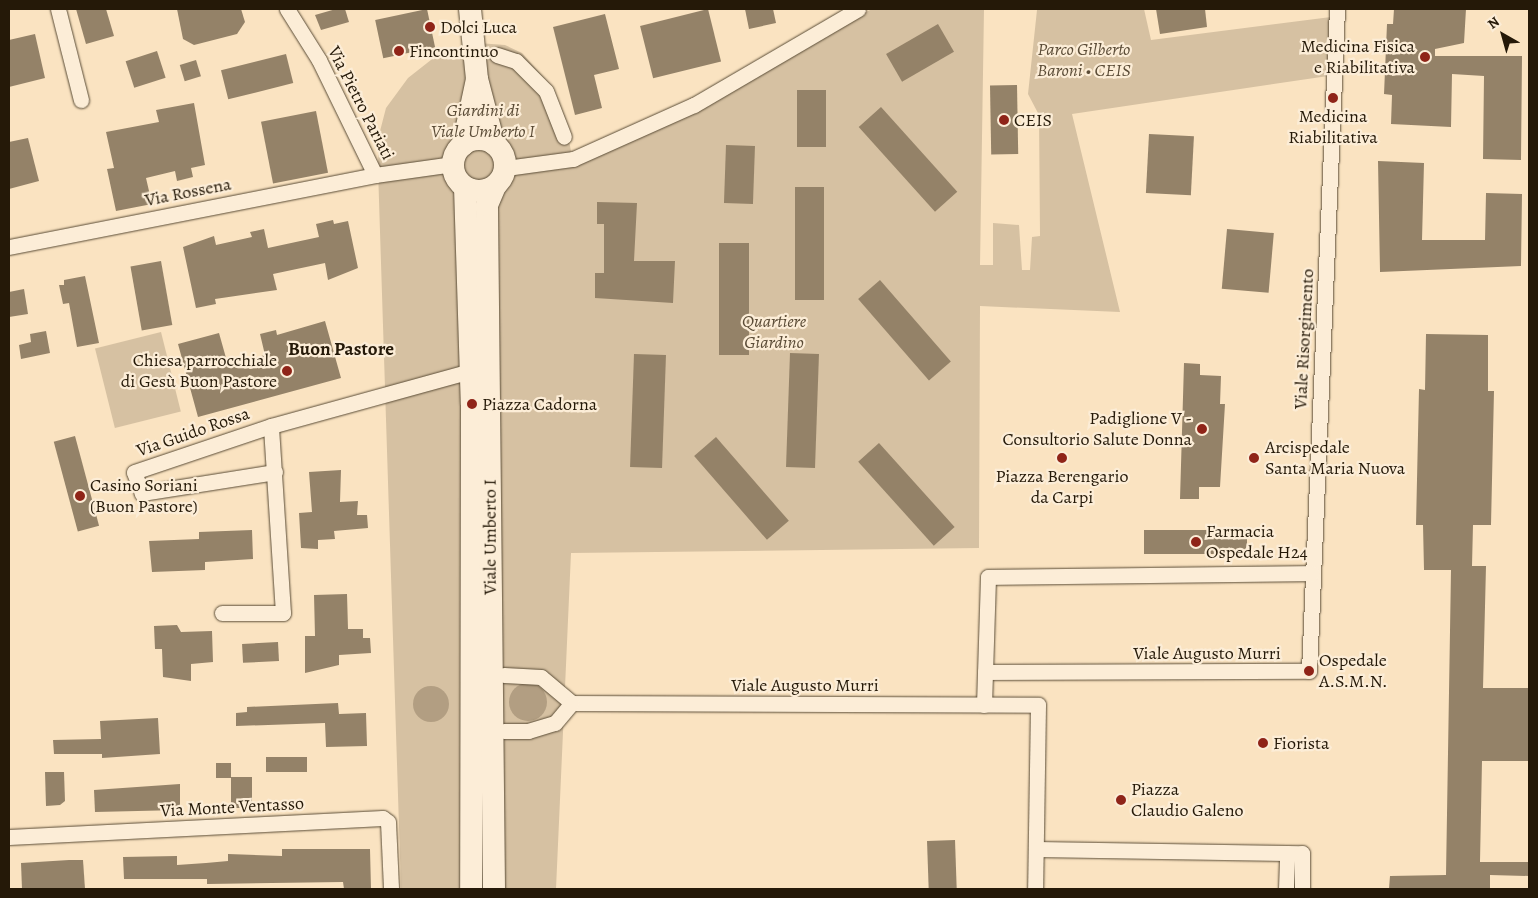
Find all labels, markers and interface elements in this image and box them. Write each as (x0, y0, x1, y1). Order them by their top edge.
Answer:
north arrow (1478, 10, 1528, 60)
text: N (1484, 12, 1503, 33)
place label: Dolci Luca (440, 16, 517, 38)
marker: Dolci Luca (424, 21, 436, 33)
place label: Medicina Fisica e Riabilitativa (1301, 36, 1415, 78)
park label: Parco Gilberto Baroni • CEIS (1037, 39, 1131, 82)
place label: Fincontinuo (409, 40, 499, 62)
street label: Via Pietro Pariati (323, 43, 399, 163)
marker: Fincontinuo (393, 45, 405, 57)
marker: Medicina Fisica e Riabilitativa (1419, 51, 1431, 63)
marker: Medicina Riabilitativa (1327, 92, 1339, 104)
park label: Giardini di Viale Umberto I (431, 100, 535, 142)
place label: Medicina Riabilitativa (1288, 106, 1378, 148)
place label: CEIS (1014, 109, 1052, 131)
marker: CEIS (998, 114, 1010, 126)
street label: Via Rossena (143, 173, 233, 211)
street label: Viale Risorgimento (1290, 268, 1318, 410)
park label: Quartiere Giardino (742, 311, 806, 354)
district label: Buon Pastore (288, 339, 394, 361)
place label: Chiesa parrocchiale di Gesù Buon Pastore (121, 350, 277, 392)
marker: Chiesa parrocchiale di Gesù Buon Pastore (281, 365, 293, 377)
place label: Piazza Cadorna (482, 393, 597, 415)
marker: Piazza Cadorna (466, 398, 478, 410)
street label: Via Guido Rossa (134, 403, 252, 461)
place label: Padiglione V - Consultorio Salute Donna (1002, 408, 1192, 450)
marker: Padiglione V - Consultorio Salute Donna (1196, 423, 1208, 435)
place label: Arcispedale Santa Maria Nuova (1265, 437, 1405, 479)
marker: Arcispedale Santa Maria Nuova (1247, 451, 1261, 465)
marker: Piazza Berengario da Carpi (1056, 452, 1068, 464)
place label: Piazza Berengario da Carpi (995, 466, 1129, 508)
place label: Casino Soriani (Buon Pastore) (90, 475, 198, 518)
street label: Viale Umberto I (479, 479, 501, 595)
marker: Casino Soriani (Buon Pastore) (74, 490, 86, 502)
place label: Farmacia Ospedale H24 (1206, 521, 1308, 564)
marker: Farmacia Ospedale H24 (1190, 536, 1202, 548)
street label: Viale Augusto Murri (1133, 642, 1281, 664)
place label: Ospedale A.S.M.N. (1319, 650, 1388, 692)
marker: Ospedale A.S.M.N. (1303, 665, 1315, 677)
street label: Viale Augusto Murri (731, 674, 879, 696)
place label: Fiorista (1273, 732, 1329, 754)
marker: Fiorista (1257, 737, 1269, 749)
place label: Piazza Claudio Galeno (1131, 779, 1244, 822)
street label: Via Monte Ventasso (160, 792, 304, 822)
marker: Piazza Claudio Galeno (1115, 794, 1127, 806)

